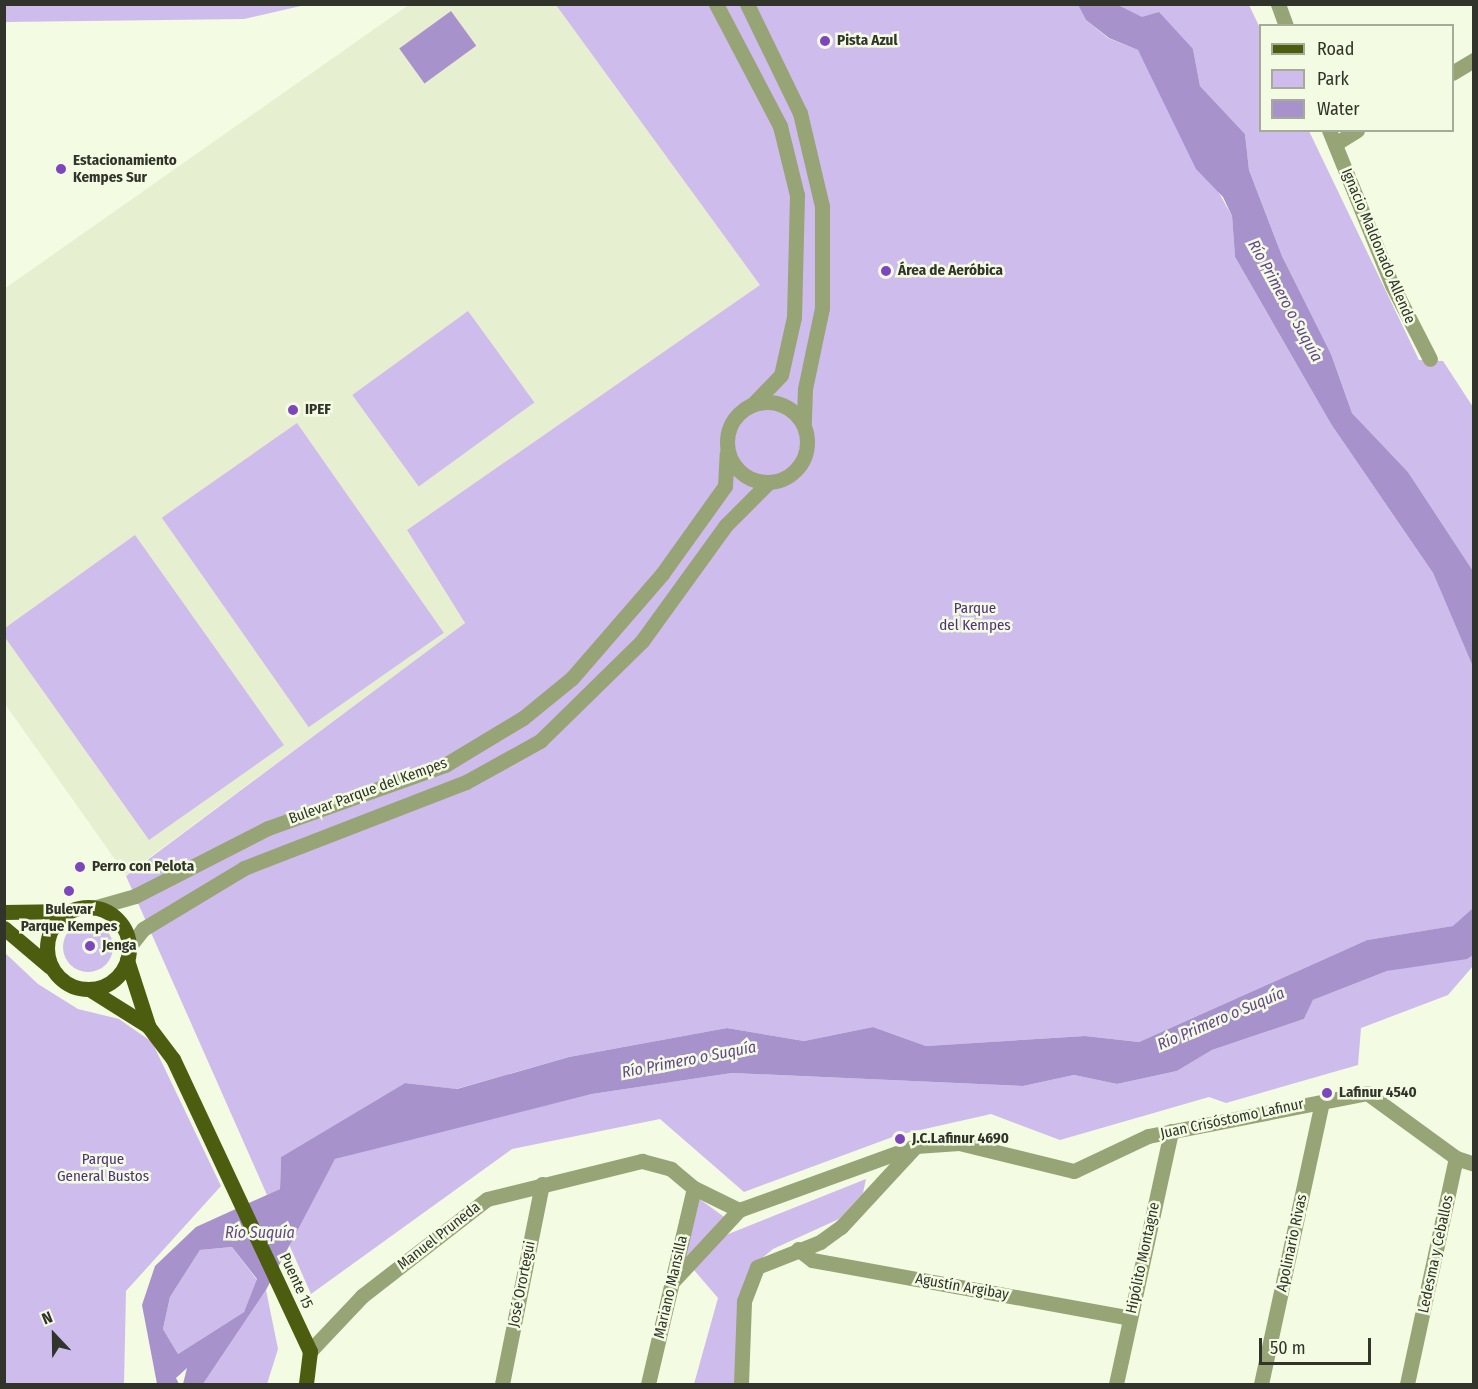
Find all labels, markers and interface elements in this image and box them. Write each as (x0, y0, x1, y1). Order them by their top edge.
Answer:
legend (1259, 24, 1454, 132)
place label: Pista Azul (837, 32, 897, 50)
marker: Pista Azul (818, 34, 832, 48)
text: Road (1317, 38, 1354, 60)
text: Park (1317, 68, 1349, 90)
text: Water (1317, 98, 1360, 120)
place label: Estacionamiento Kempes Sur (73, 151, 177, 186)
marker: Estacionamiento Kempes Sur (54, 162, 68, 176)
street label: Ignacio Maldonado Allende (1337, 166, 1419, 326)
water label: Río Primero o Suquía (1244, 237, 1326, 365)
place label: Área de Aeróbica (898, 262, 1003, 280)
marker: Área de Aeróbica (879, 264, 893, 278)
place label: IPEF (305, 401, 331, 419)
marker: IPEF (286, 403, 300, 417)
park label: Parque del Kempes (939, 599, 1011, 634)
street label: Bulevar Parque del Kempes (286, 754, 450, 828)
place label: Perro con Pelota (92, 858, 194, 876)
marker: Perro con Pelota (73, 860, 87, 874)
marker: Bulevar Parque Kempes (62, 884, 76, 898)
place label: Bulevar Parque Kempes (21, 900, 117, 935)
place label: Jenga (102, 937, 136, 955)
marker: Jenga (83, 939, 97, 953)
water label: Río Primero o Suquía (1155, 984, 1287, 1054)
water label: Río Primero o Suquía (620, 1038, 758, 1082)
place label: Lafinur 4540 (1339, 1084, 1417, 1102)
marker: Lafinur 4540 (1320, 1086, 1334, 1100)
street label: Juan Crisóstomo Lafinur (1159, 1095, 1305, 1143)
place label: J.C.Lafinur 4690 (912, 1130, 1009, 1148)
marker: J.C.Lafinur 4690 (893, 1132, 907, 1146)
park label: Parque General Bustos (57, 1150, 149, 1185)
street label: Apolinario Rivas (1273, 1193, 1311, 1293)
street label: Ledesma y Ceballos (1415, 1193, 1457, 1315)
street label: Manuel Pruneda (394, 1198, 484, 1274)
street label: Hipólito Montagne (1122, 1201, 1164, 1315)
water label: Río Suquía (225, 1223, 295, 1243)
street label: Mariano Mansilla (650, 1234, 692, 1340)
street label: José Orortegui (505, 1239, 539, 1329)
street label: Puente 15 (275, 1250, 317, 1312)
street label: Agustín Argibay (914, 1270, 1010, 1304)
north arrow (24, 1305, 84, 1365)
text: N (39, 1307, 55, 1328)
scale bar (1262, 1326, 1374, 1364)
text: 50 m (1270, 1337, 1306, 1359)

